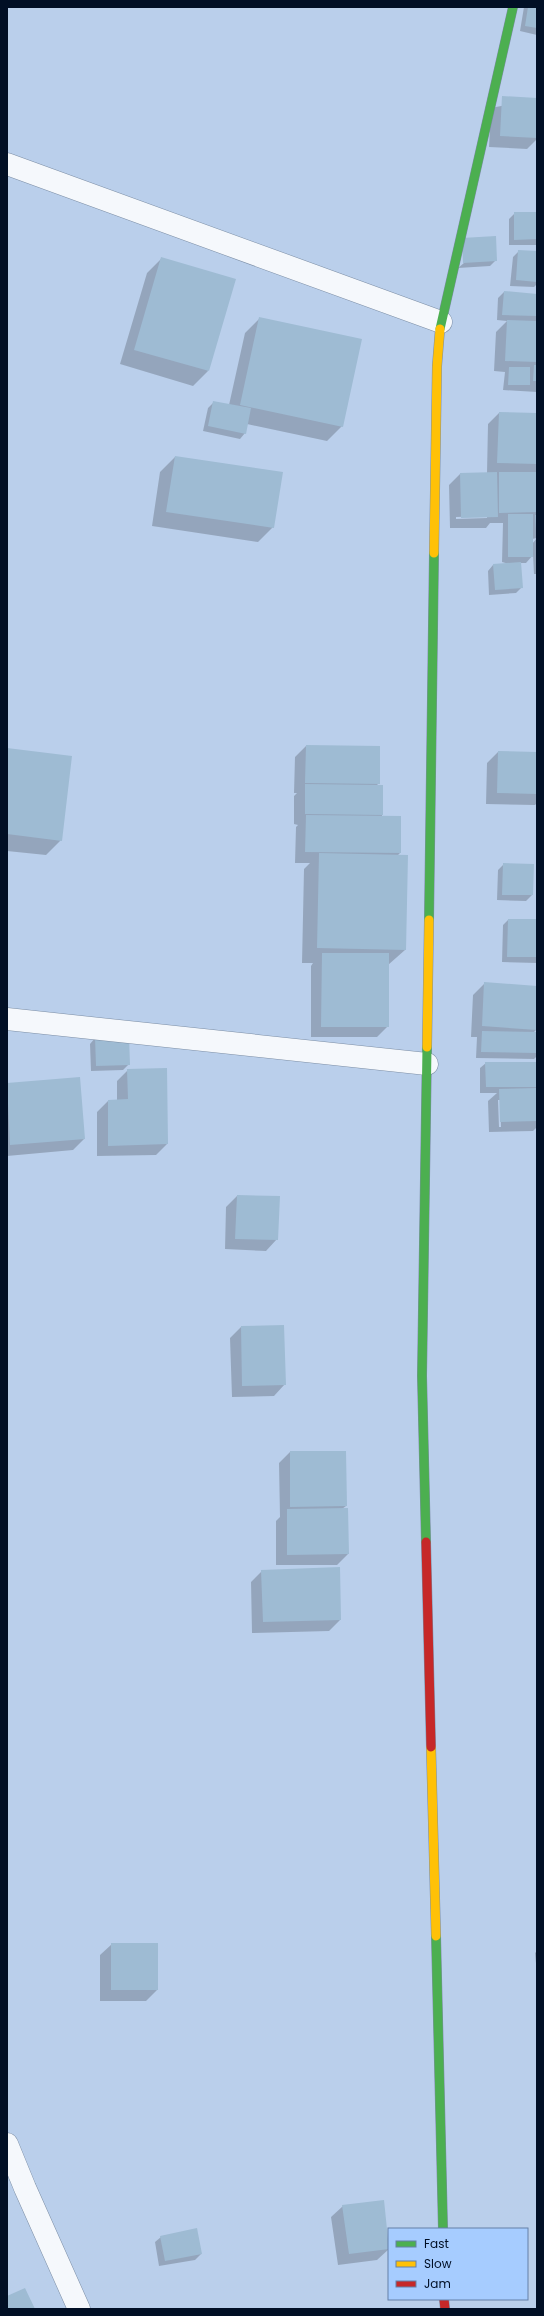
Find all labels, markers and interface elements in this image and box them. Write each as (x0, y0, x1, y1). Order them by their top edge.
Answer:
legend (388, 2228, 528, 2300)
text: Fast (424, 2235, 449, 2252)
text: Slow (424, 2255, 452, 2272)
text: Jam (424, 2275, 451, 2292)

